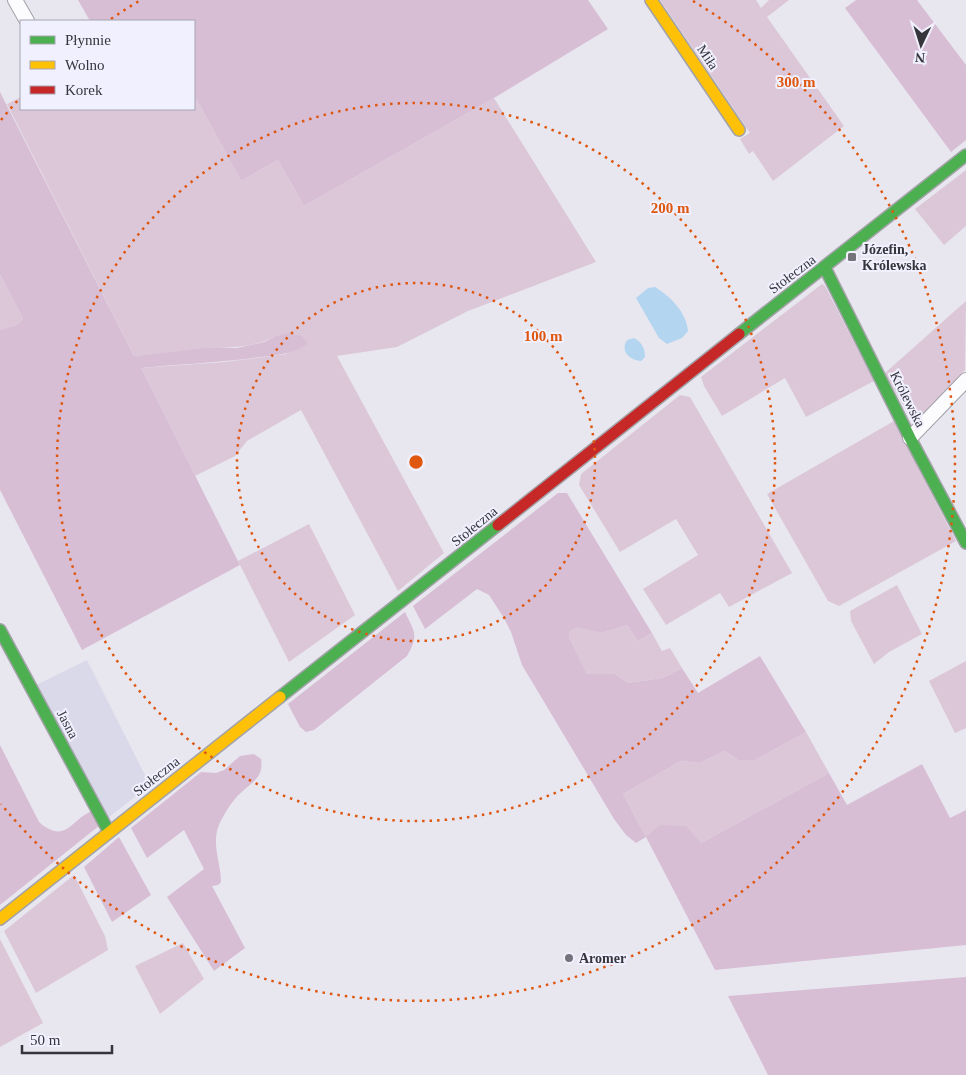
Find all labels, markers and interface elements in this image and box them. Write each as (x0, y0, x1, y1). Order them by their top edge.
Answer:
legend (20, 20, 195, 110)
north arrow (896, 20, 946, 70)
text: Płynnie (65, 32, 111, 48)
street label: Miła (694, 42, 722, 73)
text: N (915, 50, 926, 65)
text: Wolno (65, 57, 105, 73)
text: 300 m (777, 74, 816, 90)
text: Korek (65, 82, 103, 98)
text: 200 m (651, 200, 690, 216)
place label: Józefin, Królewska (862, 242, 927, 273)
marker: Józefin, Królewska (846, 251, 858, 263)
street label: Stołeczna (766, 252, 819, 297)
text: 100 m (524, 328, 563, 344)
street label: Królewska (887, 369, 928, 430)
centre of rings (407, 453, 425, 471)
street label: Stołeczna (448, 503, 501, 549)
street label: Jasna (54, 707, 82, 742)
street label: Stołeczna (130, 753, 183, 799)
place label: Aromer (579, 951, 626, 966)
marker: Aromer (563, 952, 575, 964)
scale bar (22, 1022, 112, 1054)
text: 50 m (30, 1032, 61, 1048)

